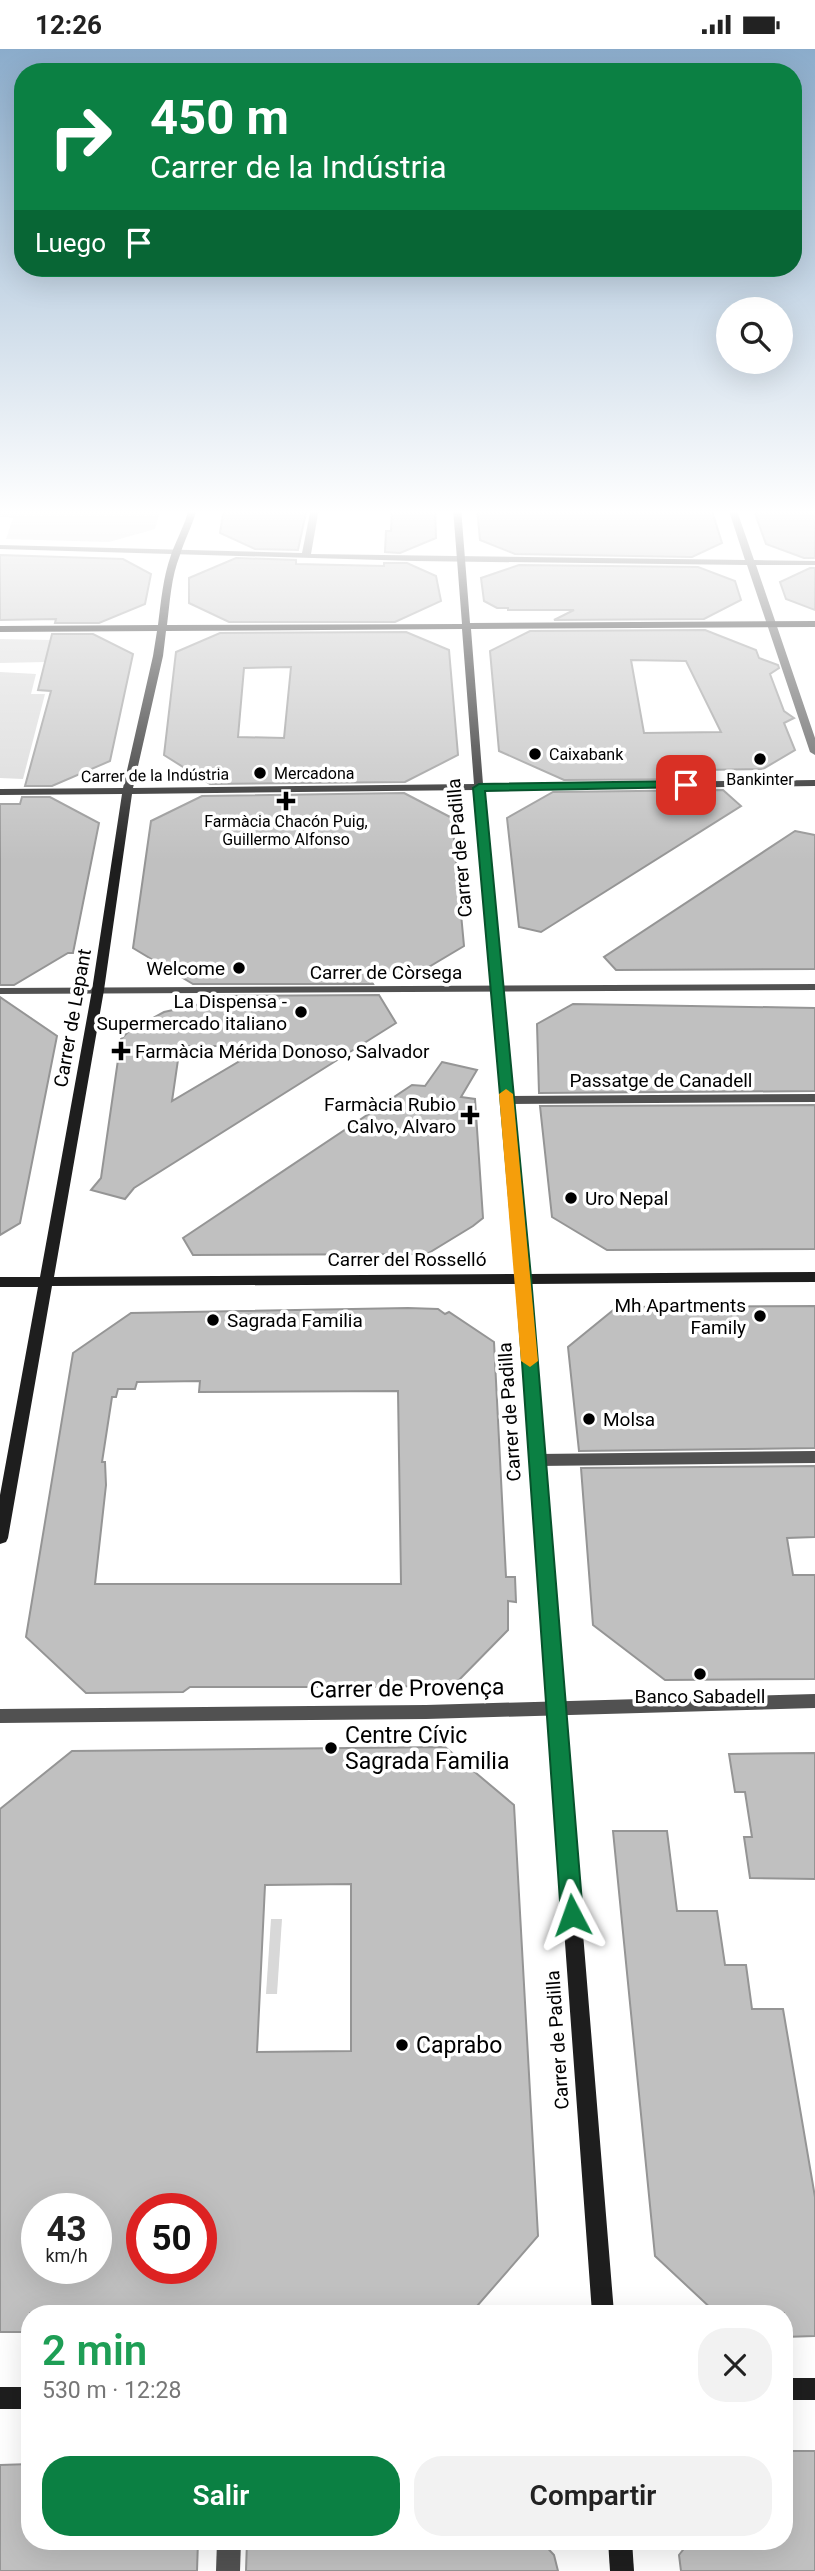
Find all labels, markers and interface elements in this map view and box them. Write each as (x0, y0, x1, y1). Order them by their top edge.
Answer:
text: 12:26 (35, 10, 102, 40)
text: 450 m (150, 89, 289, 146)
icon: right (35, 91, 126, 182)
text: Carrer de la Indústria (150, 148, 447, 186)
icon: arrive (120, 224, 158, 262)
text: Luego (35, 228, 106, 258)
map controls (716, 297, 793, 374)
button: search (716, 297, 793, 374)
place label: Caixabank (549, 745, 624, 764)
marker: Caixabank (527, 746, 543, 762)
marker: Bankinter (752, 751, 768, 767)
pin (656, 755, 716, 815)
place label: Mercadona (274, 764, 355, 783)
street label: Carrer de la Indústria (81, 765, 229, 786)
marker: Mercadona (252, 765, 268, 781)
icon: arrive (667, 766, 705, 804)
place label: Bankinter (726, 770, 794, 789)
street label: Carrer de Padilla (442, 778, 477, 918)
marker: Farmàcia Chacón Puig, Guillermo Alfonso (278, 793, 294, 809)
place label: Farmàcia Chacón Puig, Guillermo Alfonso (204, 812, 368, 849)
street label: Carrer de Lepant (49, 947, 96, 1089)
place label: Welcome (146, 957, 225, 980)
marker: Welcome (231, 960, 247, 976)
street label: Carrer de Còrsega (310, 961, 462, 984)
place label: La Dispensa - Supermercado italiano (96, 990, 287, 1035)
marker: La Dispensa - Supermercado italiano (293, 1004, 309, 1020)
place label: Farmàcia Mérida Donoso, Salvador (135, 1040, 430, 1063)
marker: Farmàcia Mérida Donoso, Salvador (113, 1043, 129, 1059)
street label: Passatge de Canadell (570, 1069, 752, 1092)
place label: Farmàcia Rubio Calvo, Alvaro (324, 1093, 456, 1138)
marker: Farmàcia Rubio Calvo, Alvaro (462, 1107, 478, 1123)
place label: Uro Nepal (585, 1187, 668, 1210)
marker: Uro Nepal (563, 1190, 579, 1206)
street label: Carrer del Rosselló (327, 1248, 487, 1271)
place label: Mh Apartments Family (614, 1294, 746, 1339)
marker: Mh Apartments Family (752, 1308, 768, 1324)
place label: Sagrada Familia (227, 1309, 363, 1332)
marker: Sagrada Familia (205, 1312, 221, 1328)
street label: Carrer de Padilla (493, 1342, 526, 1482)
place label: Molsa (603, 1408, 655, 1431)
marker: Molsa (581, 1411, 597, 1427)
marker: Banco Sabadell (692, 1666, 708, 1682)
street label: Carrer de Provença (309, 1673, 505, 1704)
place label: Banco Sabadell (635, 1685, 765, 1708)
place label: Centre Cívic Sagrada Familia (345, 1722, 509, 1775)
marker: Centre Cívic Sagrada Familia (323, 1740, 339, 1756)
position arrow (535, 1878, 609, 1952)
street label: Carrer de Padilla (541, 1970, 574, 2110)
place label: Caprabo (416, 2032, 502, 2059)
marker: Caprabo (394, 2037, 410, 2053)
speed limit sign: 50 (126, 2193, 217, 2284)
text: 43 (46, 2209, 87, 2250)
text: km/h (45, 2245, 88, 2266)
text: 2 min (42, 2326, 147, 2375)
button: close (698, 2328, 772, 2402)
text: 530 m · 12:28 (42, 2377, 181, 2404)
button: Salir (42, 2456, 400, 2536)
button: Compartir (414, 2456, 772, 2536)

